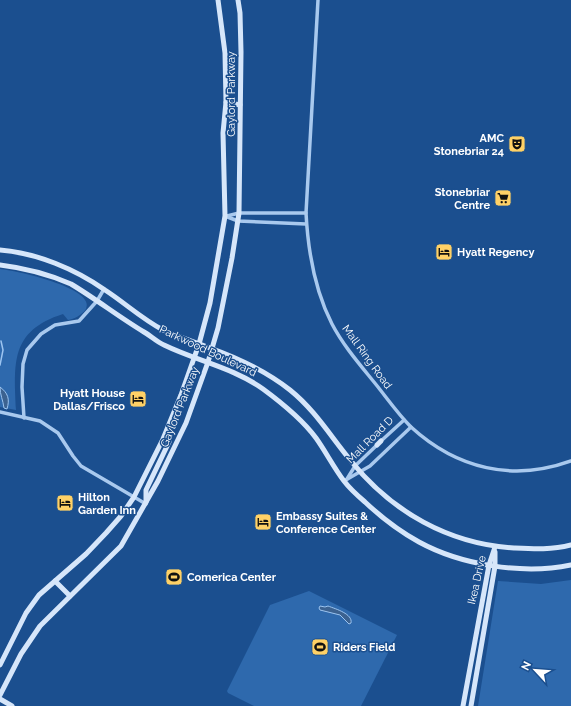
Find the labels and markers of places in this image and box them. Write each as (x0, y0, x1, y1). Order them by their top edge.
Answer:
place label: AMC Stonebriar 24 (434, 132, 504, 158)
theatre icon: AMC Stonebriar 24 (507, 134, 527, 154)
place label: Stonebriar Centre (435, 186, 491, 212)
supermarket icon: Stonebriar Centre (493, 188, 513, 208)
hotel icon: Hyatt Regency (434, 242, 454, 262)
place label: Hyatt Regency (457, 246, 534, 259)
place label: Hyatt House Dallas/Frisco (53, 387, 125, 413)
hotel icon: Hyatt House Dallas/Frisco (128, 389, 148, 409)
place label: Hilton Garden Inn (78, 491, 136, 517)
hotel icon: Hilton Garden Inn (55, 493, 75, 513)
place label: Embassy Suites & Conference Center (276, 510, 377, 536)
hotel icon: Embassy Suites & Conference Center (253, 512, 273, 532)
sports icon: Comerica Center (164, 567, 184, 587)
place label: Comerica Center (187, 571, 277, 584)
sports icon: Riders Field (310, 637, 330, 657)
place label: Riders Field (333, 641, 395, 654)

